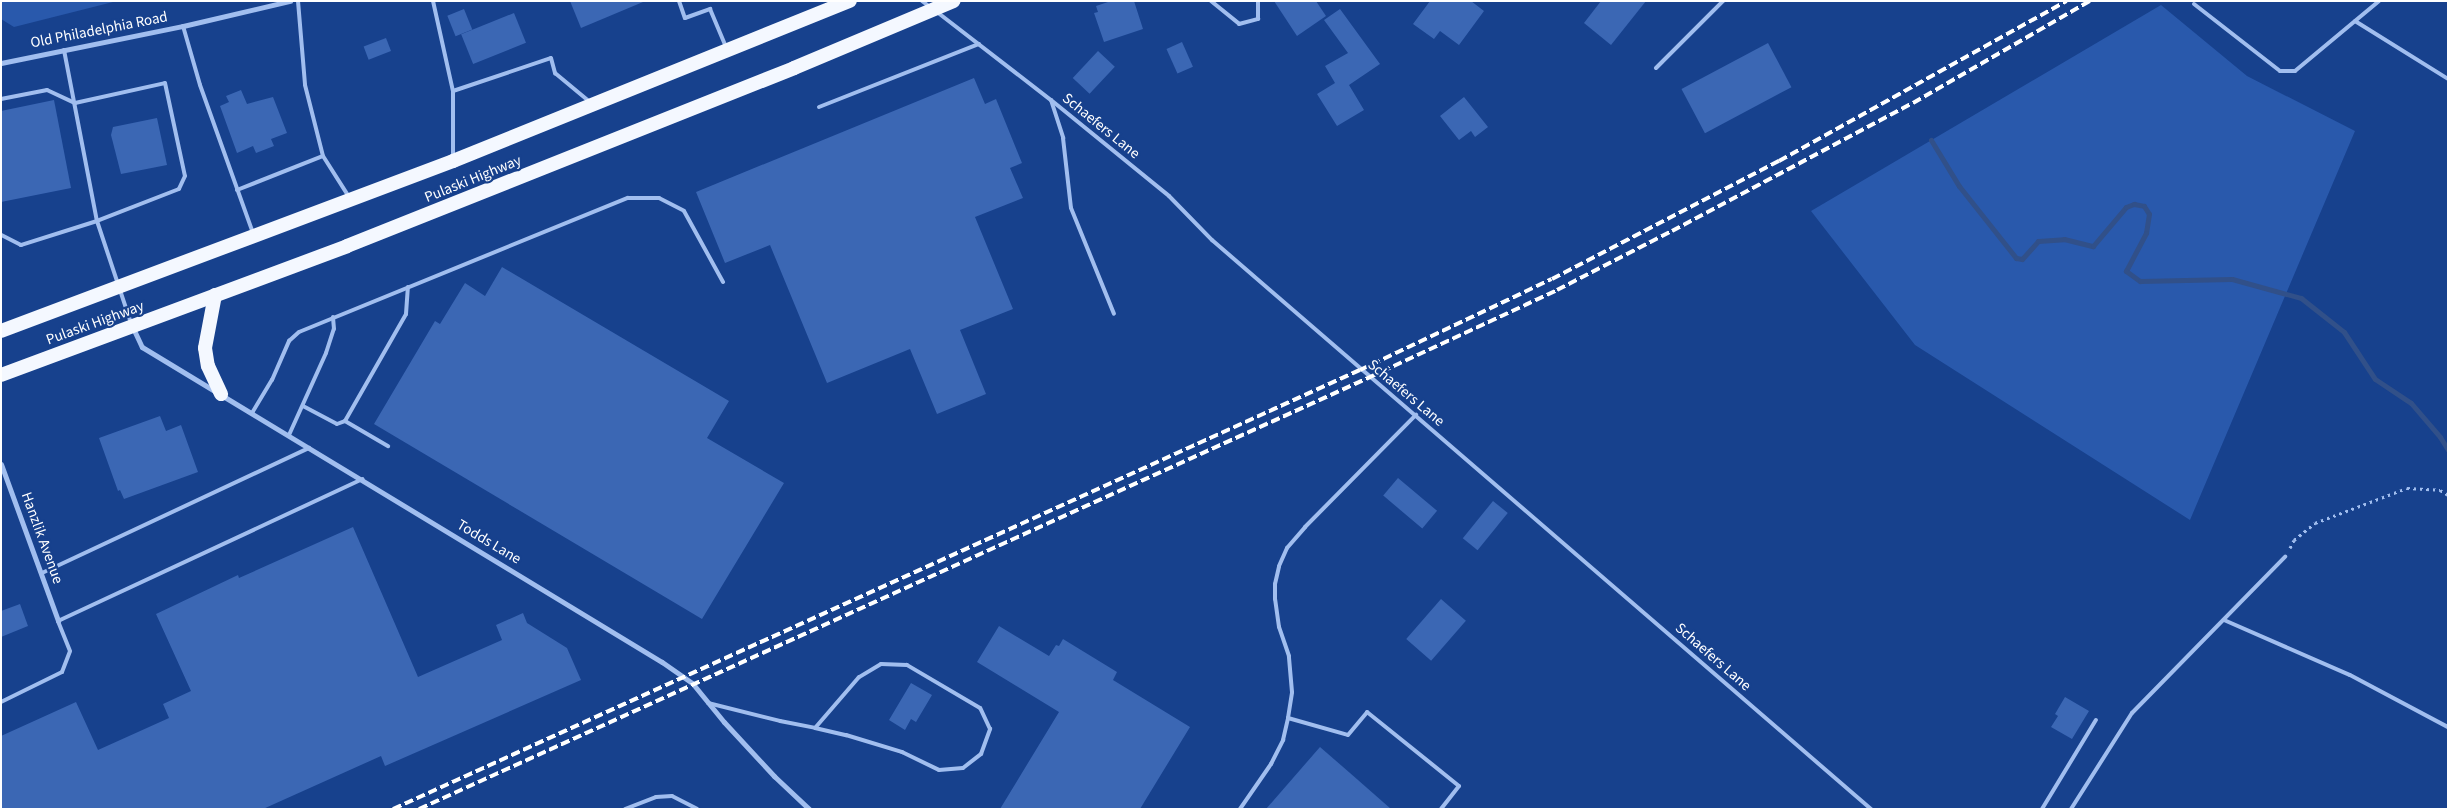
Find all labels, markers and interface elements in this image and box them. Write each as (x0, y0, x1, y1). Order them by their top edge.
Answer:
street label: Old Philadelphia Road (29, 8, 169, 52)
street label: Schaefers Lane (1059, 89, 1143, 163)
street label: Pulaski Highway (422, 151, 524, 207)
street label: Pulaski Highway (44, 297, 146, 349)
street label: Schaefers Lane (1364, 356, 1448, 430)
street label: Hanzlik Avenue (17, 490, 67, 586)
street label: Todds Lane (454, 516, 524, 568)
street label: Schaefers Lane (1671, 619, 1755, 695)

